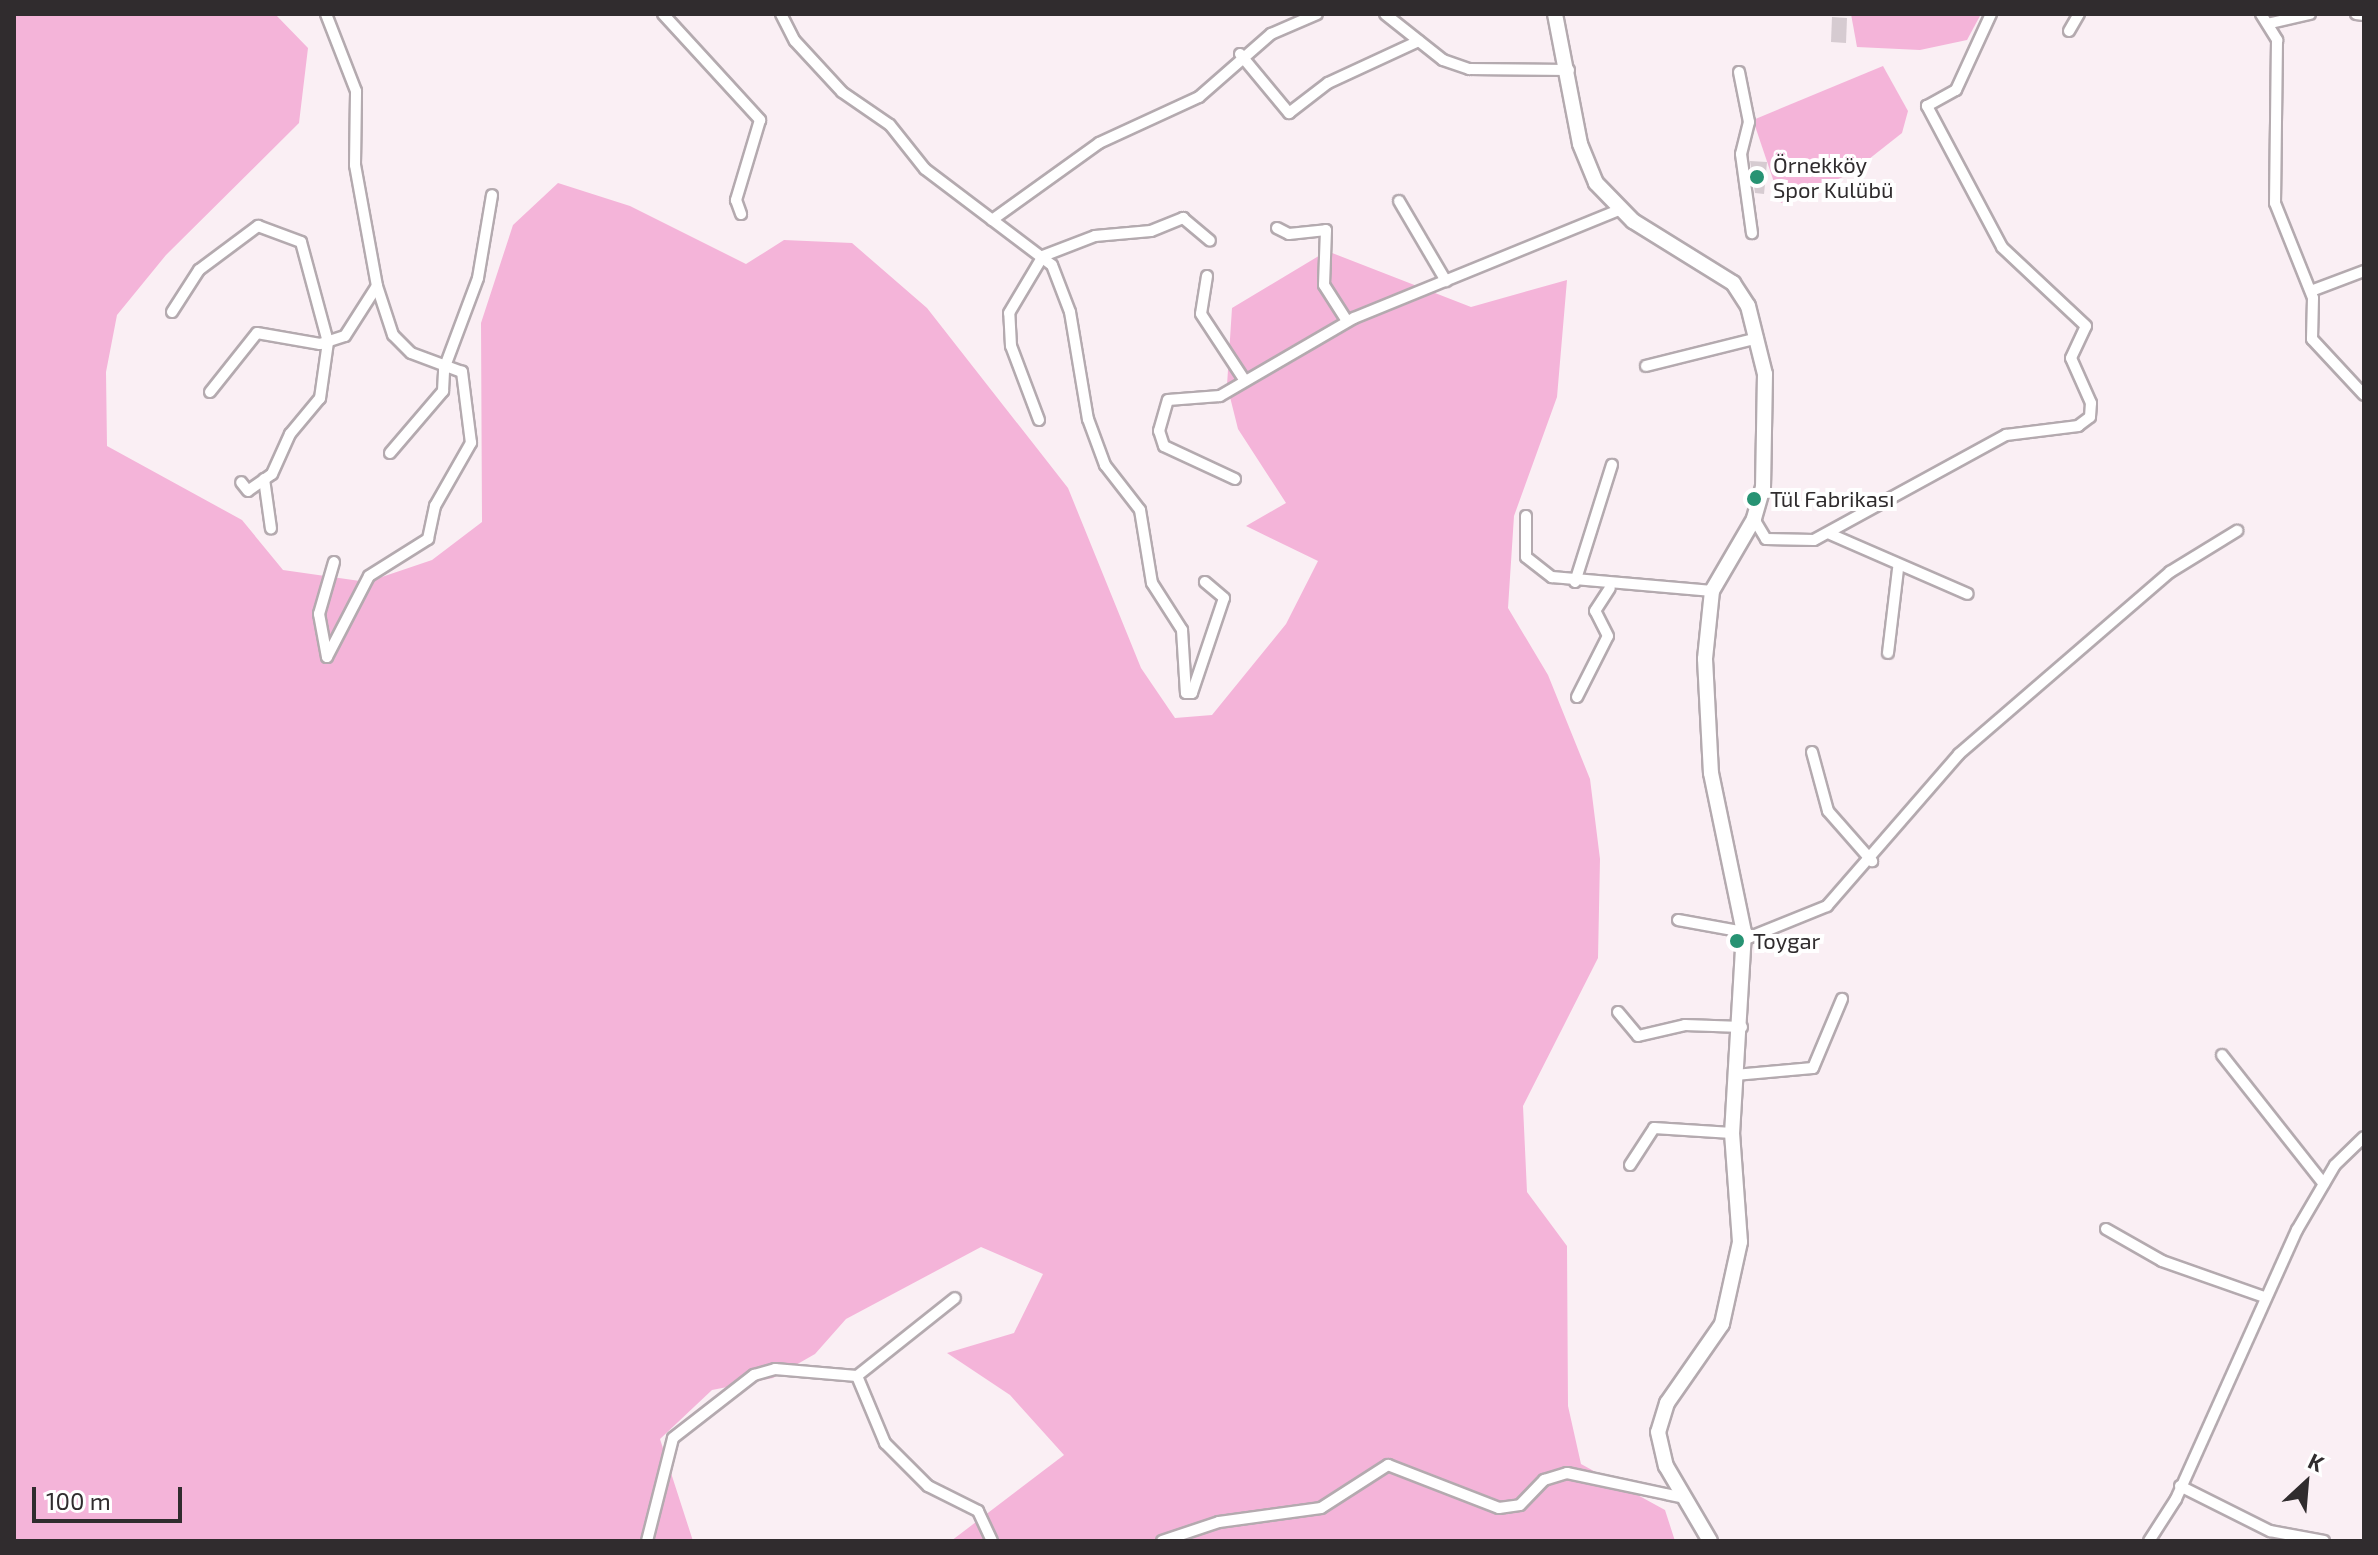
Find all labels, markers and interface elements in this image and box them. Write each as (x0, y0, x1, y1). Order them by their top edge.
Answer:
place label: Örnekköy Spor Kulübü (1773, 151, 1894, 202)
marker: Örnekköy Spor Kulübü (1748, 168, 1766, 186)
place label: Tül Fabrikası (1770, 486, 1895, 512)
marker: Tül Fabrikası (1745, 490, 1763, 508)
place label: Toygar (1753, 928, 1820, 954)
marker: Toygar (1728, 932, 1746, 950)
north arrow (2266, 1443, 2346, 1523)
text: K (2305, 1447, 2328, 1476)
scale bar (36, 1471, 186, 1521)
text: 100 m (46, 1486, 111, 1515)

